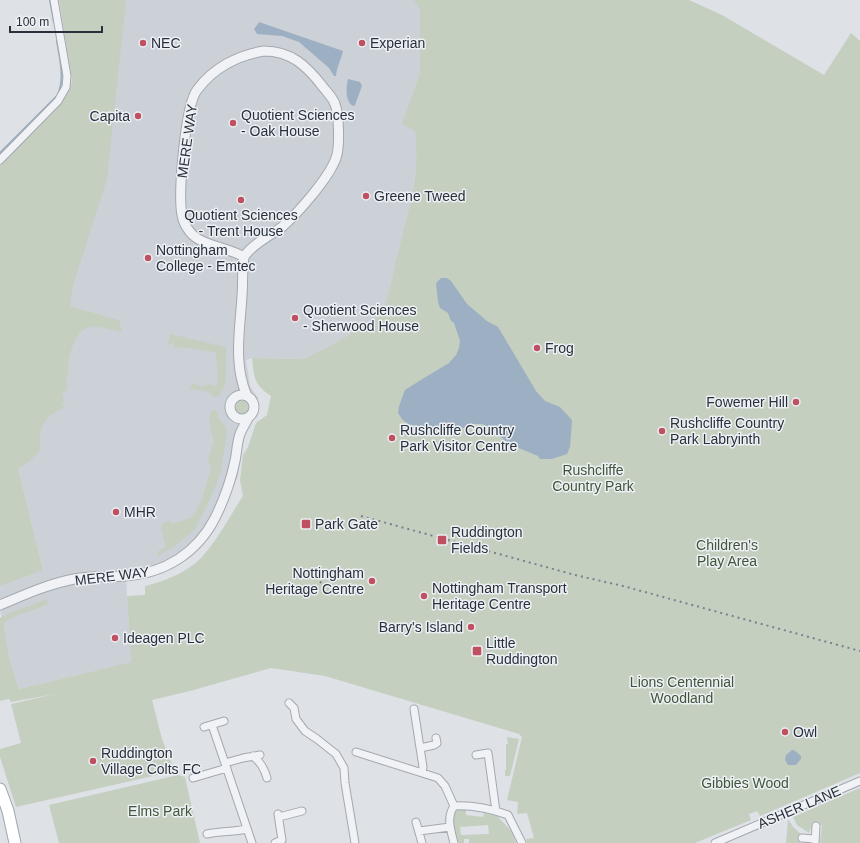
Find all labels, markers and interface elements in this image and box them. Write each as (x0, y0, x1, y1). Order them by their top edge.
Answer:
scale bar (10, 8, 102, 34)
text: 100 m (16, 15, 49, 29)
place label: NEC (151, 35, 181, 51)
place label: Experian (370, 35, 425, 51)
marker: NEC (138, 38, 148, 48)
marker: Experian (357, 38, 367, 48)
street label: MERE WAY (174, 102, 200, 179)
place label: Quotient Sciences - Oak House (241, 107, 355, 139)
place label: Capita (90, 108, 130, 124)
marker: Capita (133, 111, 143, 121)
marker: Quotient Sciences - Oak House (228, 118, 238, 128)
place label: Greene Tweed (374, 188, 466, 204)
marker: Greene Tweed (361, 191, 371, 201)
marker: Quotient Sciences - Trent House (236, 195, 246, 205)
place label: Quotient Sciences - Trent House (184, 207, 298, 239)
place label: Nottingham College - Emtec (156, 242, 256, 274)
marker: Nottingham College - Emtec (143, 253, 153, 263)
place label: Quotient Sciences - Sherwood House (303, 302, 419, 334)
marker: Quotient Sciences - Sherwood House (290, 313, 300, 323)
place label: Frog (545, 340, 574, 356)
marker: Frog (532, 343, 542, 353)
place label: Fowemer Hill (706, 394, 788, 410)
marker: Fowemer Hill (791, 397, 801, 407)
place label: Rushcliffe Country Park Labryinth (670, 415, 784, 447)
place label: Rushcliffe Country Park Visitor Centre (400, 422, 517, 454)
marker: Rushcliffe Country Park Labryinth (657, 426, 667, 436)
marker: Rushcliffe Country Park Visitor Centre (387, 433, 397, 443)
park label: Rushcliffe Country Park (552, 462, 635, 494)
place label: MHR (124, 504, 156, 520)
marker: MHR (111, 507, 121, 517)
place label: Park Gate (315, 516, 378, 532)
marker: Park Gate (300, 518, 312, 530)
place label: Ruddington Fields (451, 524, 523, 556)
marker: Ruddington Fields (436, 534, 448, 546)
park label: Children's Play Area (696, 537, 758, 569)
street label: MERE WAY (74, 563, 151, 588)
place label: Nottingham Heritage Centre (265, 565, 364, 597)
marker: Nottingham Heritage Centre (367, 576, 377, 586)
place label: Nottingham Transport Heritage Centre (432, 580, 567, 612)
marker: Nottingham Transport Heritage Centre (419, 591, 429, 601)
place label: Barry's Island (379, 619, 463, 635)
marker: Barry's Island (466, 622, 476, 632)
place label: Ideagen PLC (123, 630, 205, 646)
marker: Ideagen PLC (110, 633, 120, 643)
place label: Little Ruddington (486, 635, 558, 667)
marker: Little Ruddington (471, 645, 483, 657)
park label: Lions Centennial Woodland (630, 674, 734, 706)
place label: Owl (793, 724, 817, 740)
marker: Owl (780, 727, 790, 737)
place label: Ruddington Village Colts FC (101, 745, 201, 777)
marker: Ruddington Village Colts FC (88, 756, 98, 766)
park label: Gibbies Wood (701, 775, 789, 791)
street label: ASHER LANE (755, 782, 843, 832)
park label: Elms Park (128, 803, 193, 819)

